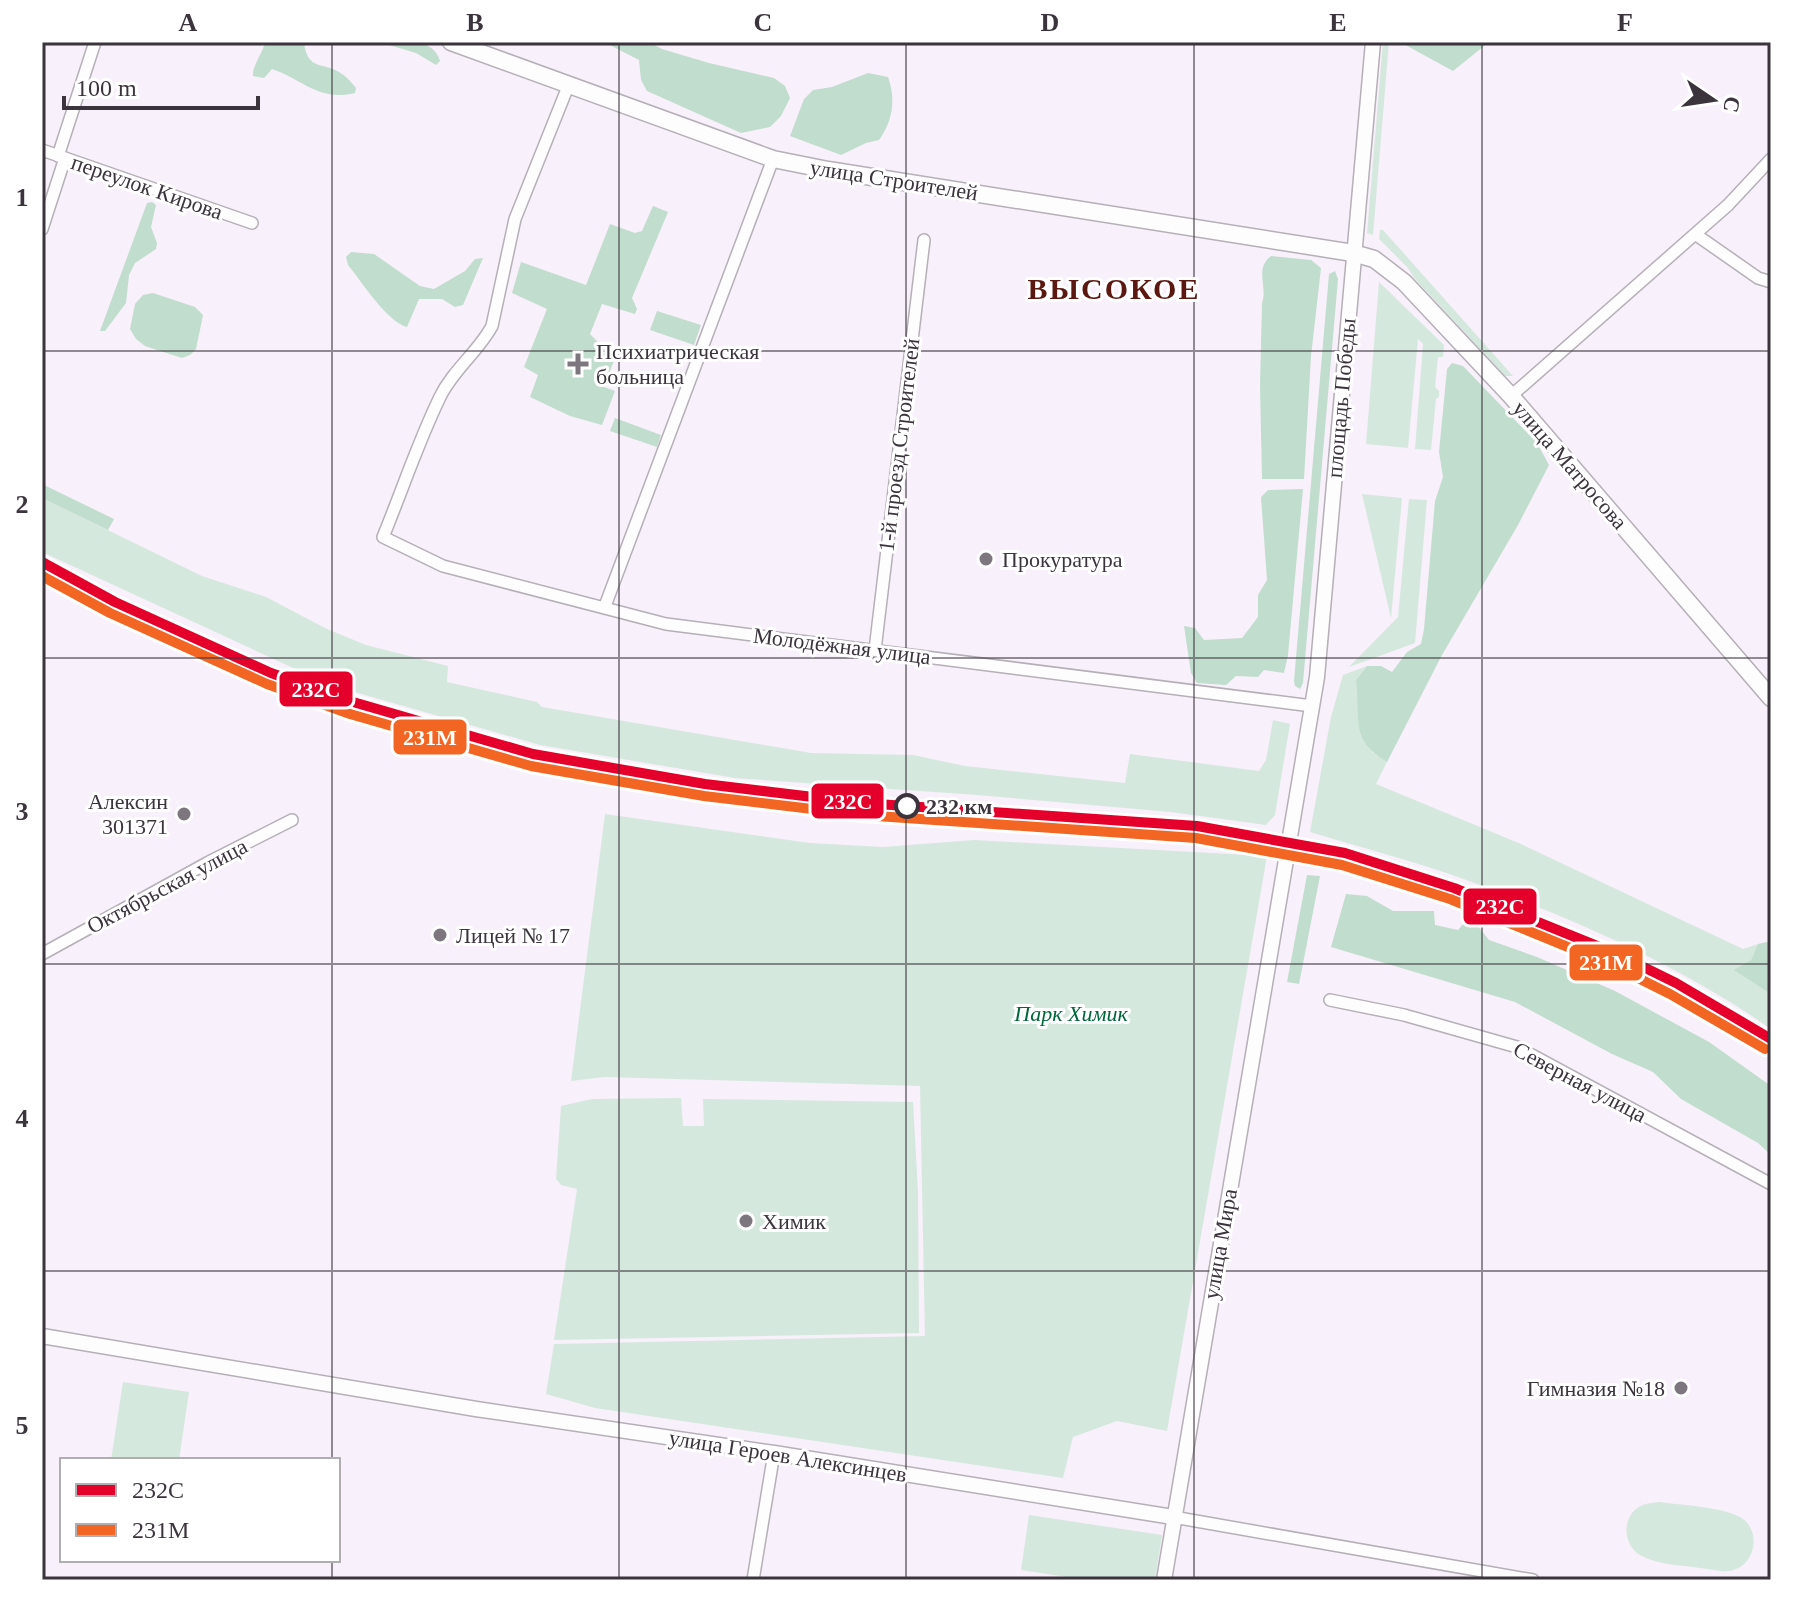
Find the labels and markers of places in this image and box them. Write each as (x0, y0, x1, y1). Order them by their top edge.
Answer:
place label: Психиатрическая больница (596, 339, 759, 389)
marker: Психиатрическая больница (567, 353, 589, 375)
place label: Прокуратура (1002, 547, 1123, 572)
marker: Прокуратура (977, 550, 995, 568)
place label: Алексин 301371 (88, 789, 168, 839)
marker: 232 км (895, 794, 919, 818)
place label: 232 км (926, 794, 992, 819)
marker: Алексин 301371 (175, 805, 193, 823)
place label: Лицей № 17 (456, 923, 570, 948)
marker: Лицей № 17 (431, 926, 449, 944)
place label: Химик (762, 1209, 826, 1234)
marker: Химик (737, 1212, 755, 1230)
place label: Гимназия №18 (1527, 1376, 1665, 1401)
marker: Гимназия №18 (1672, 1379, 1690, 1397)

